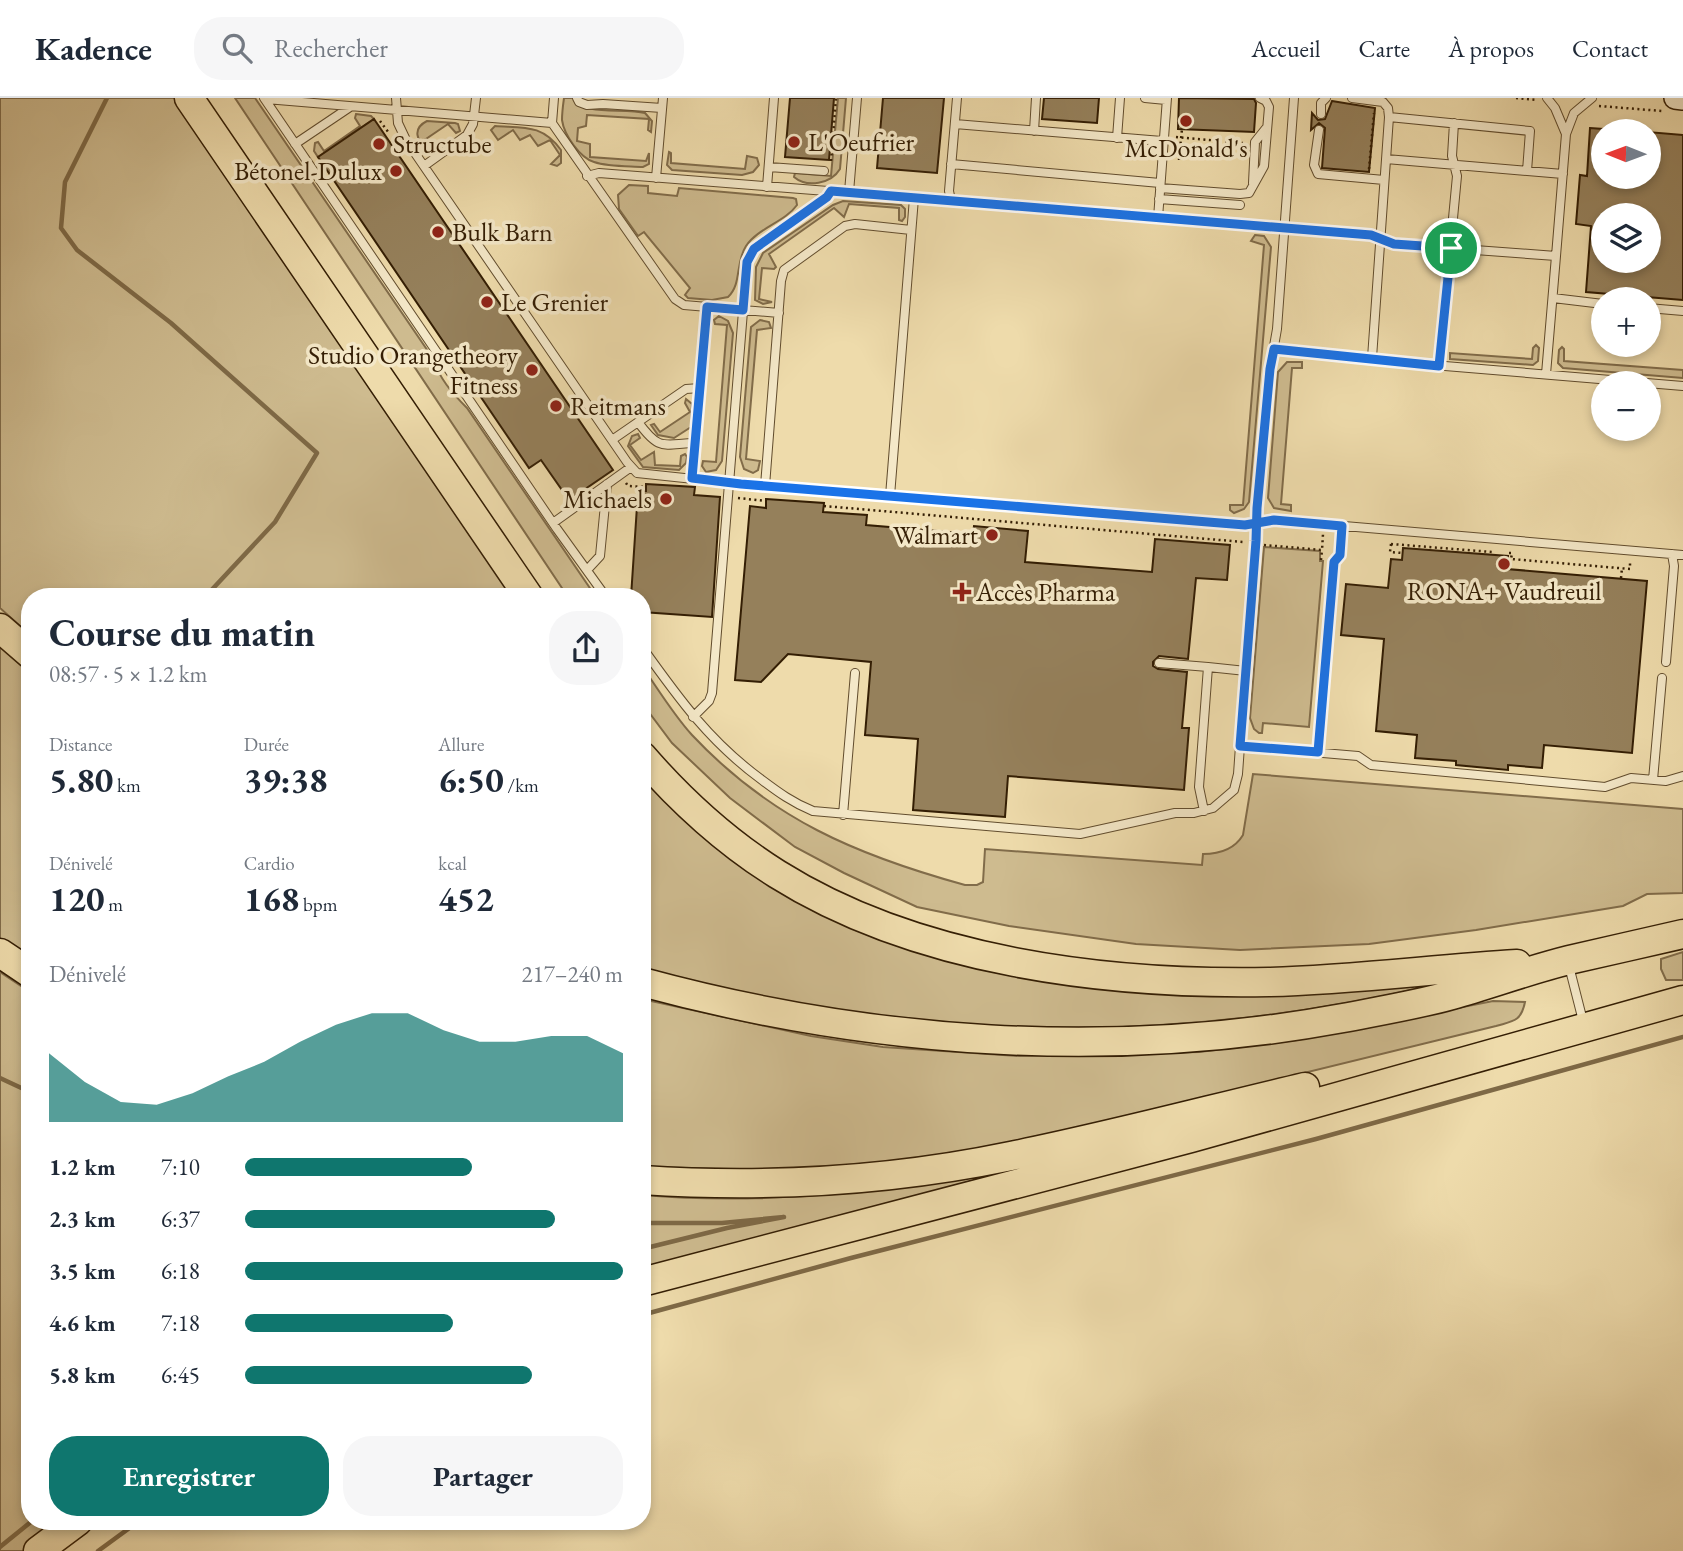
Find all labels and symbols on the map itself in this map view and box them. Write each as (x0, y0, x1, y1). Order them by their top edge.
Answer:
marker: McDonald's (1178, 113, 1194, 129)
north arrow (1591, 119, 1661, 189)
place label: L'Oeufrier (808, 125, 915, 159)
place label: Structube (393, 127, 492, 161)
place label: McDonald's (1124, 131, 1248, 165)
marker: L'Oeufrier (786, 134, 802, 150)
marker: Structube (371, 136, 387, 152)
place label: Bétonel-Dulux (234, 154, 383, 188)
marker: Bétonel-Dulux (388, 163, 404, 179)
place label: Bulk Barn (452, 215, 553, 249)
pin (1421, 218, 1481, 278)
marker: Bulk Barn (430, 224, 446, 240)
place label: Le Grenier (501, 285, 609, 319)
marker: Le Grenier (479, 294, 495, 310)
place label: Studio Orangetheory Fitness (308, 338, 519, 402)
marker: Studio Orangetheory Fitness (524, 362, 540, 378)
place label: Reitmans (570, 389, 666, 423)
marker: Reitmans (548, 398, 564, 414)
place label: Michaels (563, 482, 652, 516)
marker: Michaels (658, 491, 674, 507)
place label: Walmart (893, 518, 978, 552)
marker: Walmart (984, 527, 1000, 543)
marker: RONA+ Vaudreuil (1496, 556, 1512, 572)
place label: RONA+ Vaudreuil (1407, 574, 1601, 608)
place label: Accès Pharma (975, 575, 1116, 609)
marker: Accès Pharma (954, 584, 970, 600)

